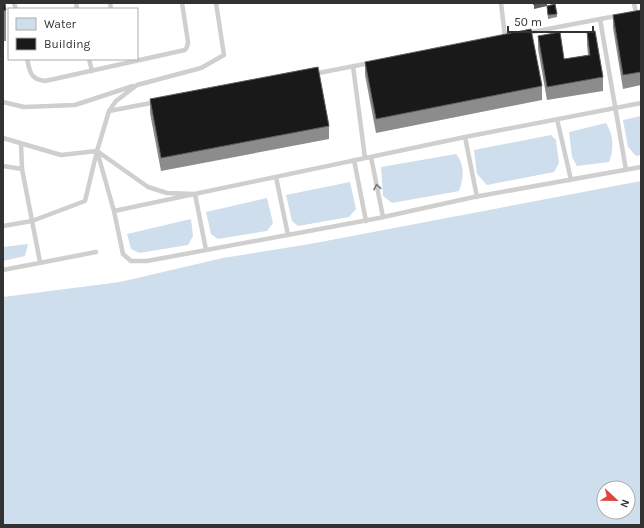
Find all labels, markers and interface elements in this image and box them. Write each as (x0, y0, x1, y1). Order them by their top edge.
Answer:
legend (8, 8, 138, 60)
scale bar (508, 8, 593, 34)
text: 50 m (514, 15, 542, 29)
text: Water (44, 17, 77, 31)
text: Building (44, 37, 91, 51)
one-way arrow (374, 184, 382, 190)
north arrow (596, 480, 636, 520)
text: N (617, 497, 632, 510)

